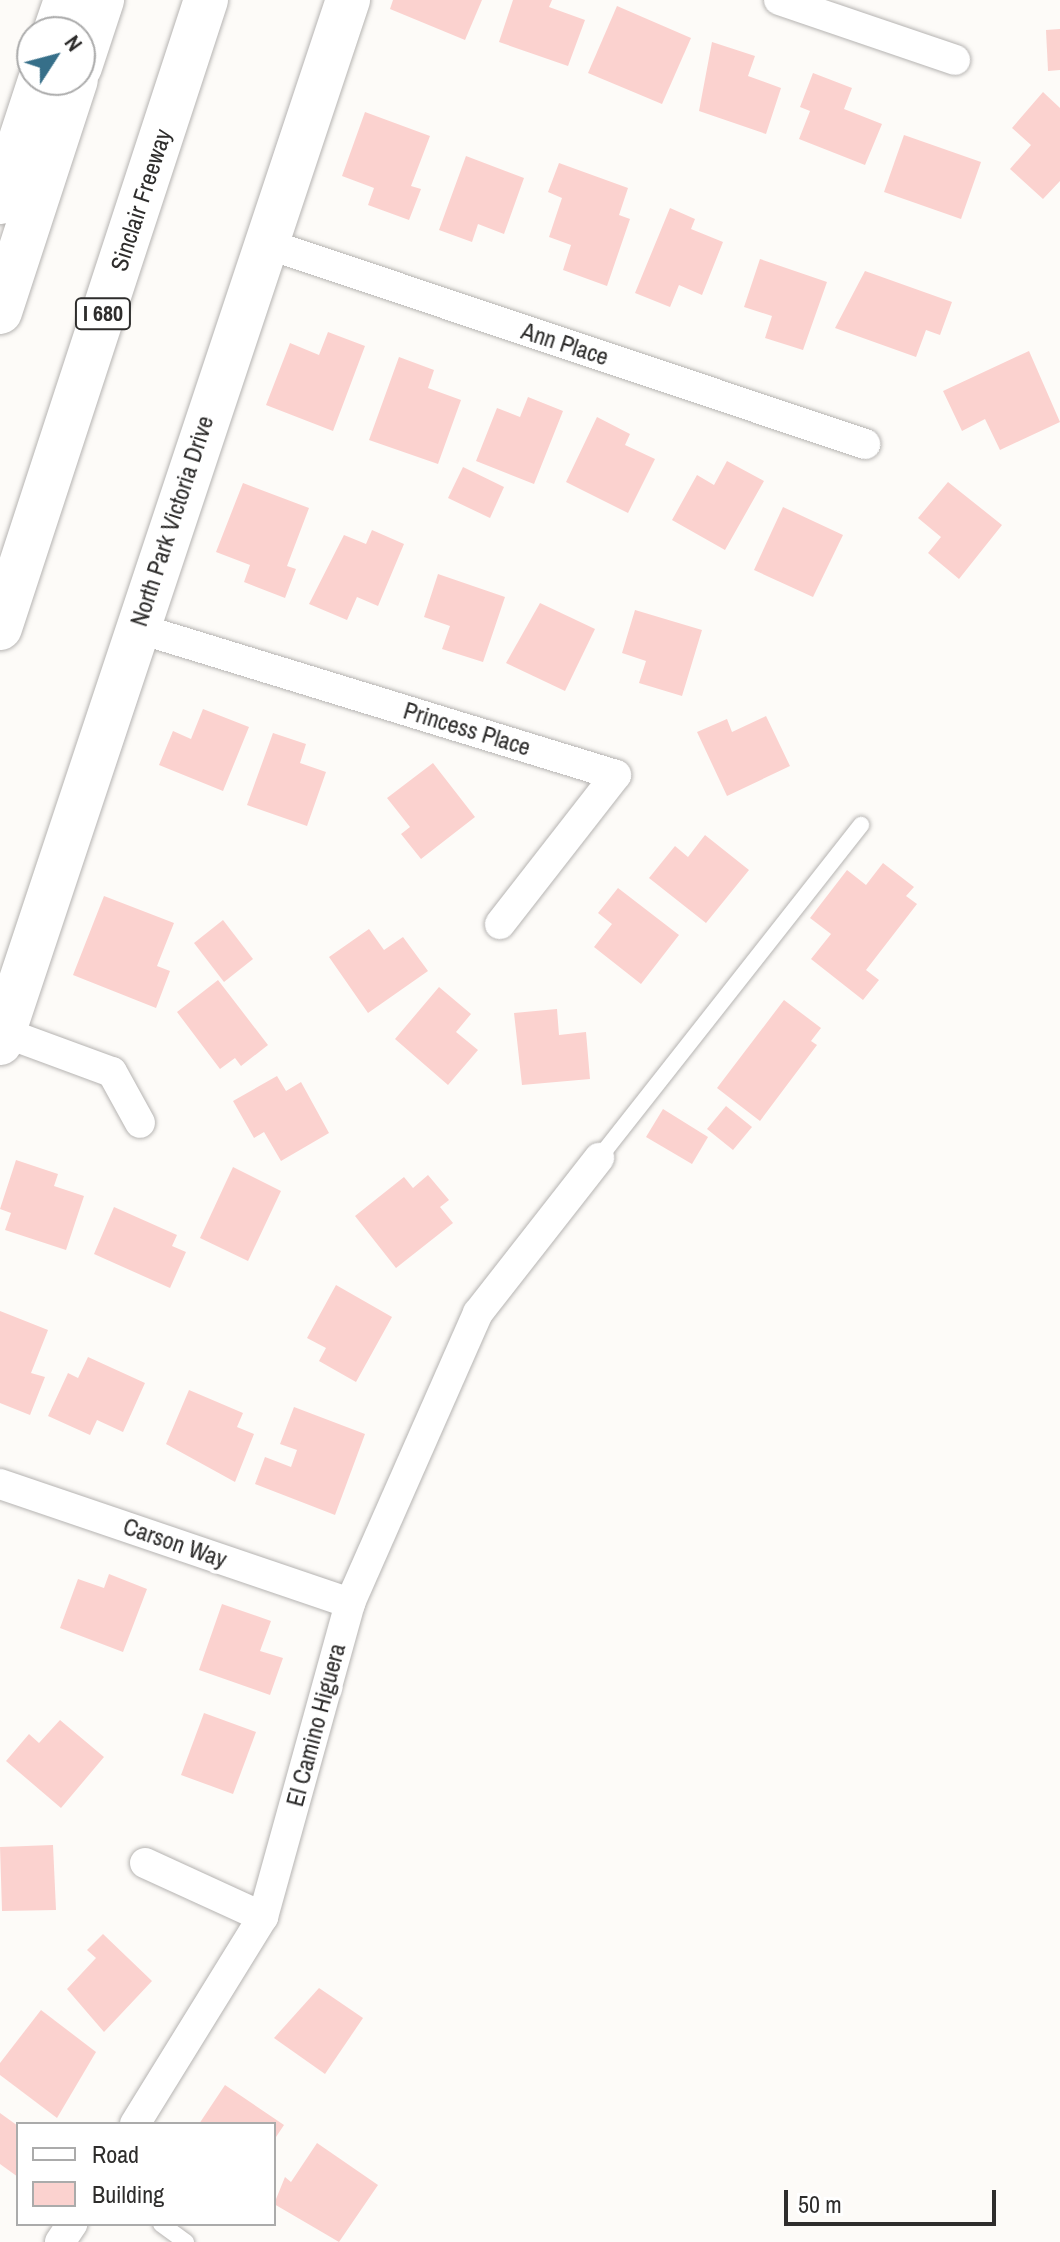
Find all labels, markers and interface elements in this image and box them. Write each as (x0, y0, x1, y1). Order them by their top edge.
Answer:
north arrow (16, 16, 96, 96)
text: N (58, 29, 90, 57)
street label: Sinclair Freeway (104, 125, 178, 275)
road number: I 680 (73, 296, 133, 332)
street label: Ann Place (518, 316, 612, 372)
street label: North Park Victoria Drive (124, 412, 220, 630)
street label: Princess Place (400, 696, 534, 762)
street label: Carson Way (119, 1512, 231, 1574)
street label: El Camino Higuera (280, 1640, 352, 1810)
legend (16, 2122, 276, 2226)
text: Road (92, 2138, 139, 2170)
scale bar (788, 2174, 1000, 2224)
text: Building (92, 2178, 164, 2210)
text: 50 m (798, 2188, 842, 2220)

